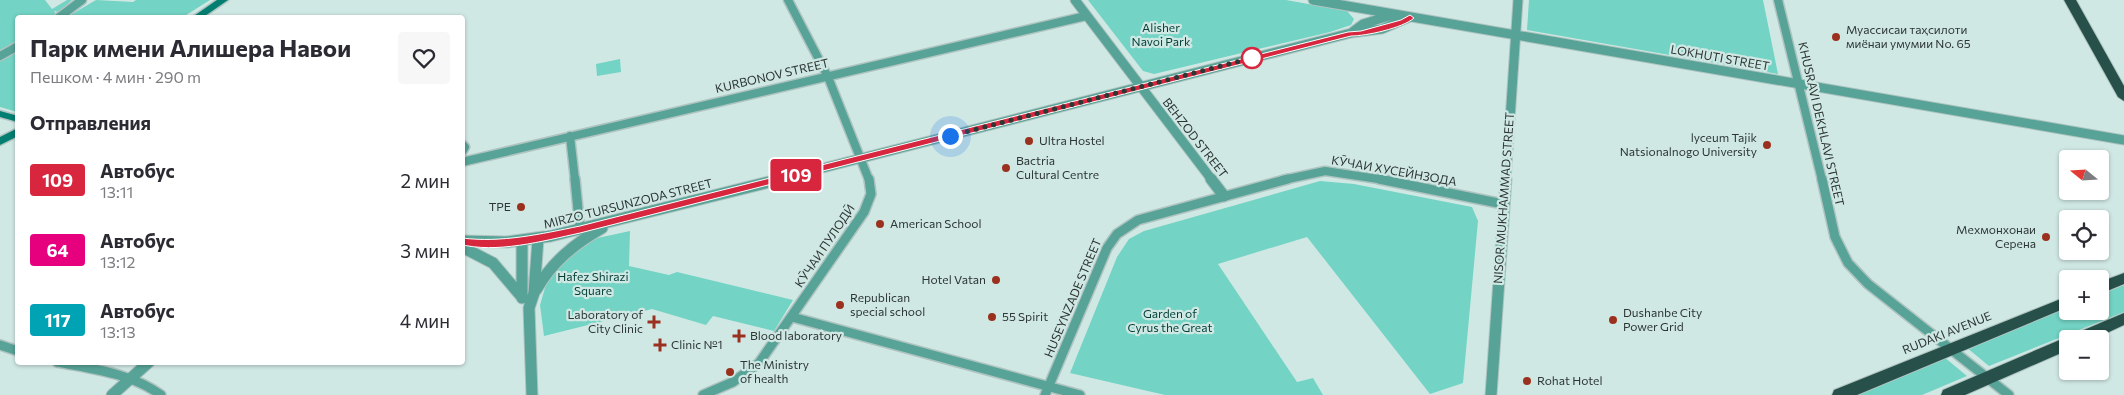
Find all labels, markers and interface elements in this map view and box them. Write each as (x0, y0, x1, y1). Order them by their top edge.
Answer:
park label: Alisher Navoi Park (1132, 20, 1191, 48)
place label: Муассисаи таҳсилоти миёнаи умумии No. 65 (1846, 22, 1971, 50)
marker: Муассисаи таҳсилоти миёнаи умумии No. 65 (1830, 31, 1842, 43)
button: heart (398, 32, 450, 84)
text: Парк имени Алишера Навои (30, 33, 351, 62)
street label: KHUSRAVI DEKHLAVI STREET (1796, 40, 1848, 207)
street label: LOKHUTI STREET (1670, 41, 1771, 73)
unlabelled marker (1241, 47, 1263, 69)
street label: KURBONOV STREET (714, 55, 830, 95)
text: Пешком · 4 мин · 290 m (30, 67, 201, 86)
street label: BEHZOD STREET (1160, 95, 1231, 180)
text: Отправления (30, 111, 151, 134)
street label: NISOR MUKHAMMAD STREET (1490, 111, 1516, 284)
your location (938, 124, 963, 149)
place label: lyceum Tajik Natsionalnogo University (1620, 130, 1757, 158)
place label: Ultra Hostel (1039, 133, 1105, 147)
marker: Ultra Hostel (1023, 135, 1035, 147)
marker: lyceum Tajik Natsionalnogo University (1761, 139, 1773, 151)
north arrow (2059, 150, 2109, 200)
map controls (2059, 150, 2109, 380)
street label: КӮЧАИ ХУСЕЙНЗОДА (1330, 152, 1458, 188)
place label: Bactria Cultural Centre (1016, 153, 1099, 181)
text: Автобус (100, 159, 175, 182)
line badge: 109 (767, 159, 825, 191)
marker: Bactria Cultural Centre (1000, 162, 1012, 174)
text: 109 (780, 164, 812, 186)
text: 109 (42, 169, 73, 191)
text: 2 мин (401, 169, 450, 192)
street label: MIRZO TURSUNZODA STREET (542, 175, 714, 231)
text: 13:11 (100, 182, 133, 201)
place label: TPE (489, 199, 511, 213)
marker: TPE (515, 201, 527, 213)
street label: КӮЧАИ ПУЛОДӢ (791, 201, 857, 290)
button: locate (2059, 210, 2109, 260)
place label: American School (890, 216, 982, 230)
marker: American School (874, 218, 886, 230)
place label: Мехмонхонаи Серена (1956, 222, 2036, 250)
text: Автобус (100, 229, 175, 252)
marker: Мехмонхонаи Серена (2040, 231, 2052, 243)
street label: HUSEYNZADE STREET (1041, 236, 1104, 359)
text: 64 (46, 239, 69, 261)
text: 3 мин (400, 239, 450, 262)
text: 13:12 (100, 252, 135, 271)
park label: Hafez Shirazi Square (557, 269, 629, 297)
button: + (2059, 270, 2109, 320)
place label: Hotel Vatan (921, 272, 986, 286)
marker: Hotel Vatan (990, 274, 1002, 286)
place label: Republican special school (850, 290, 925, 318)
text: Автобус (100, 299, 175, 322)
marker: Republican special school (834, 299, 846, 311)
place label: Dushanbe City Power Grid (1623, 305, 1702, 333)
park label: Garden of Cyrus the Great (1128, 306, 1212, 334)
place label: Laboratory of City Clinic (568, 307, 643, 335)
street label: RUDAKI AVENUE (1900, 308, 1993, 356)
text: 117 (44, 309, 71, 331)
text: 4 мин (400, 309, 450, 332)
place label: 55 Spirit (1002, 309, 1048, 323)
marker: 55 Spirit (986, 311, 998, 323)
marker: Dushanbe City Power Grid (1607, 314, 1619, 326)
marker: Laboratory of City Clinic (647, 315, 661, 329)
text: 13:13 (100, 322, 136, 341)
place label: Blood laboratory (750, 328, 842, 342)
marker: Blood laboratory (732, 329, 746, 343)
button: − (2059, 330, 2109, 380)
place label: Clinic №1 (671, 337, 723, 351)
marker: Clinic №1 (653, 338, 667, 352)
place label: The Ministry of health (740, 357, 809, 385)
marker: The Ministry of health (724, 366, 736, 378)
place label: Rohat Hotel (1537, 373, 1602, 387)
marker: Rohat Hotel (1521, 375, 1533, 387)

